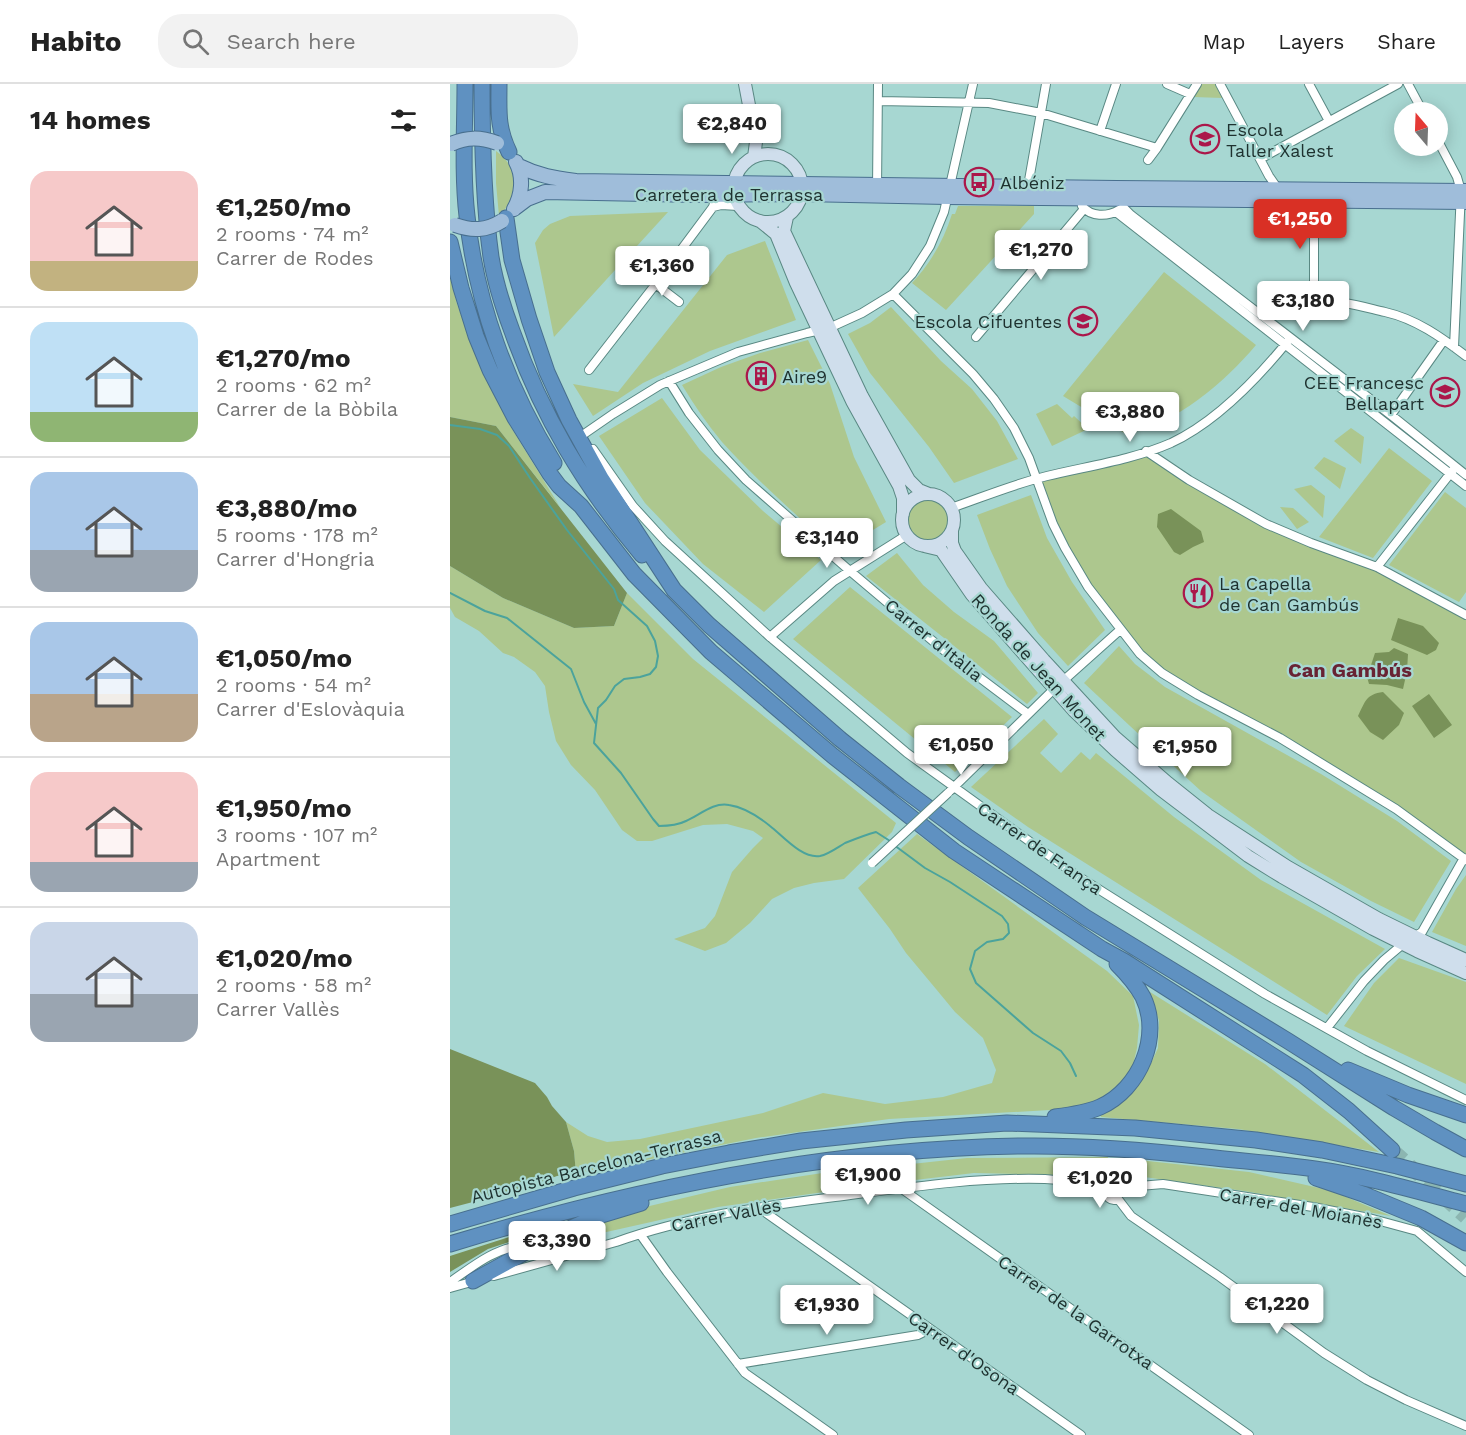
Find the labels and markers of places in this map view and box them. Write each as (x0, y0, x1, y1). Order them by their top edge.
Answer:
pin: €2,840 (683, 104, 781, 155)
place label: Escola Taller Xalest (1226, 119, 1334, 161)
school or university icon: Escola Taller Xalest (1189, 123, 1221, 155)
bus stop icon: Albéniz (963, 166, 995, 198)
place label: Albéniz (1000, 172, 1065, 193)
pin: €1,250 (1251, 199, 1349, 250)
pin: €1,270 (992, 230, 1090, 281)
pin: €1,360 (613, 246, 711, 297)
pin: €3,180 (1254, 281, 1352, 332)
school or university icon: Escola Cifuentes (1067, 305, 1099, 337)
place label: Escola Cifuentes (915, 311, 1062, 332)
building icon: Aire9 (745, 360, 777, 392)
place label: Aire9 (782, 366, 827, 387)
place label: CEE Francesc Bellapart (1304, 372, 1424, 414)
school or university icon: CEE Francesc Bellapart (1429, 376, 1461, 408)
pin: €3,880 (1081, 392, 1179, 443)
pin: €3,140 (778, 518, 876, 569)
place label: La Capella de Can Gambús (1219, 573, 1359, 615)
restaurant icon: La Capella de Can Gambús (1182, 577, 1214, 609)
pin: €1,050 (912, 725, 1010, 776)
pin: €1,950 (1136, 727, 1234, 778)
pin: €1,900 (819, 1155, 917, 1206)
pin: €1,020 (1051, 1158, 1149, 1209)
pin: €3,390 (508, 1221, 606, 1272)
pin: €1,220 (1228, 1284, 1326, 1335)
pin: €1,930 (778, 1285, 876, 1336)

